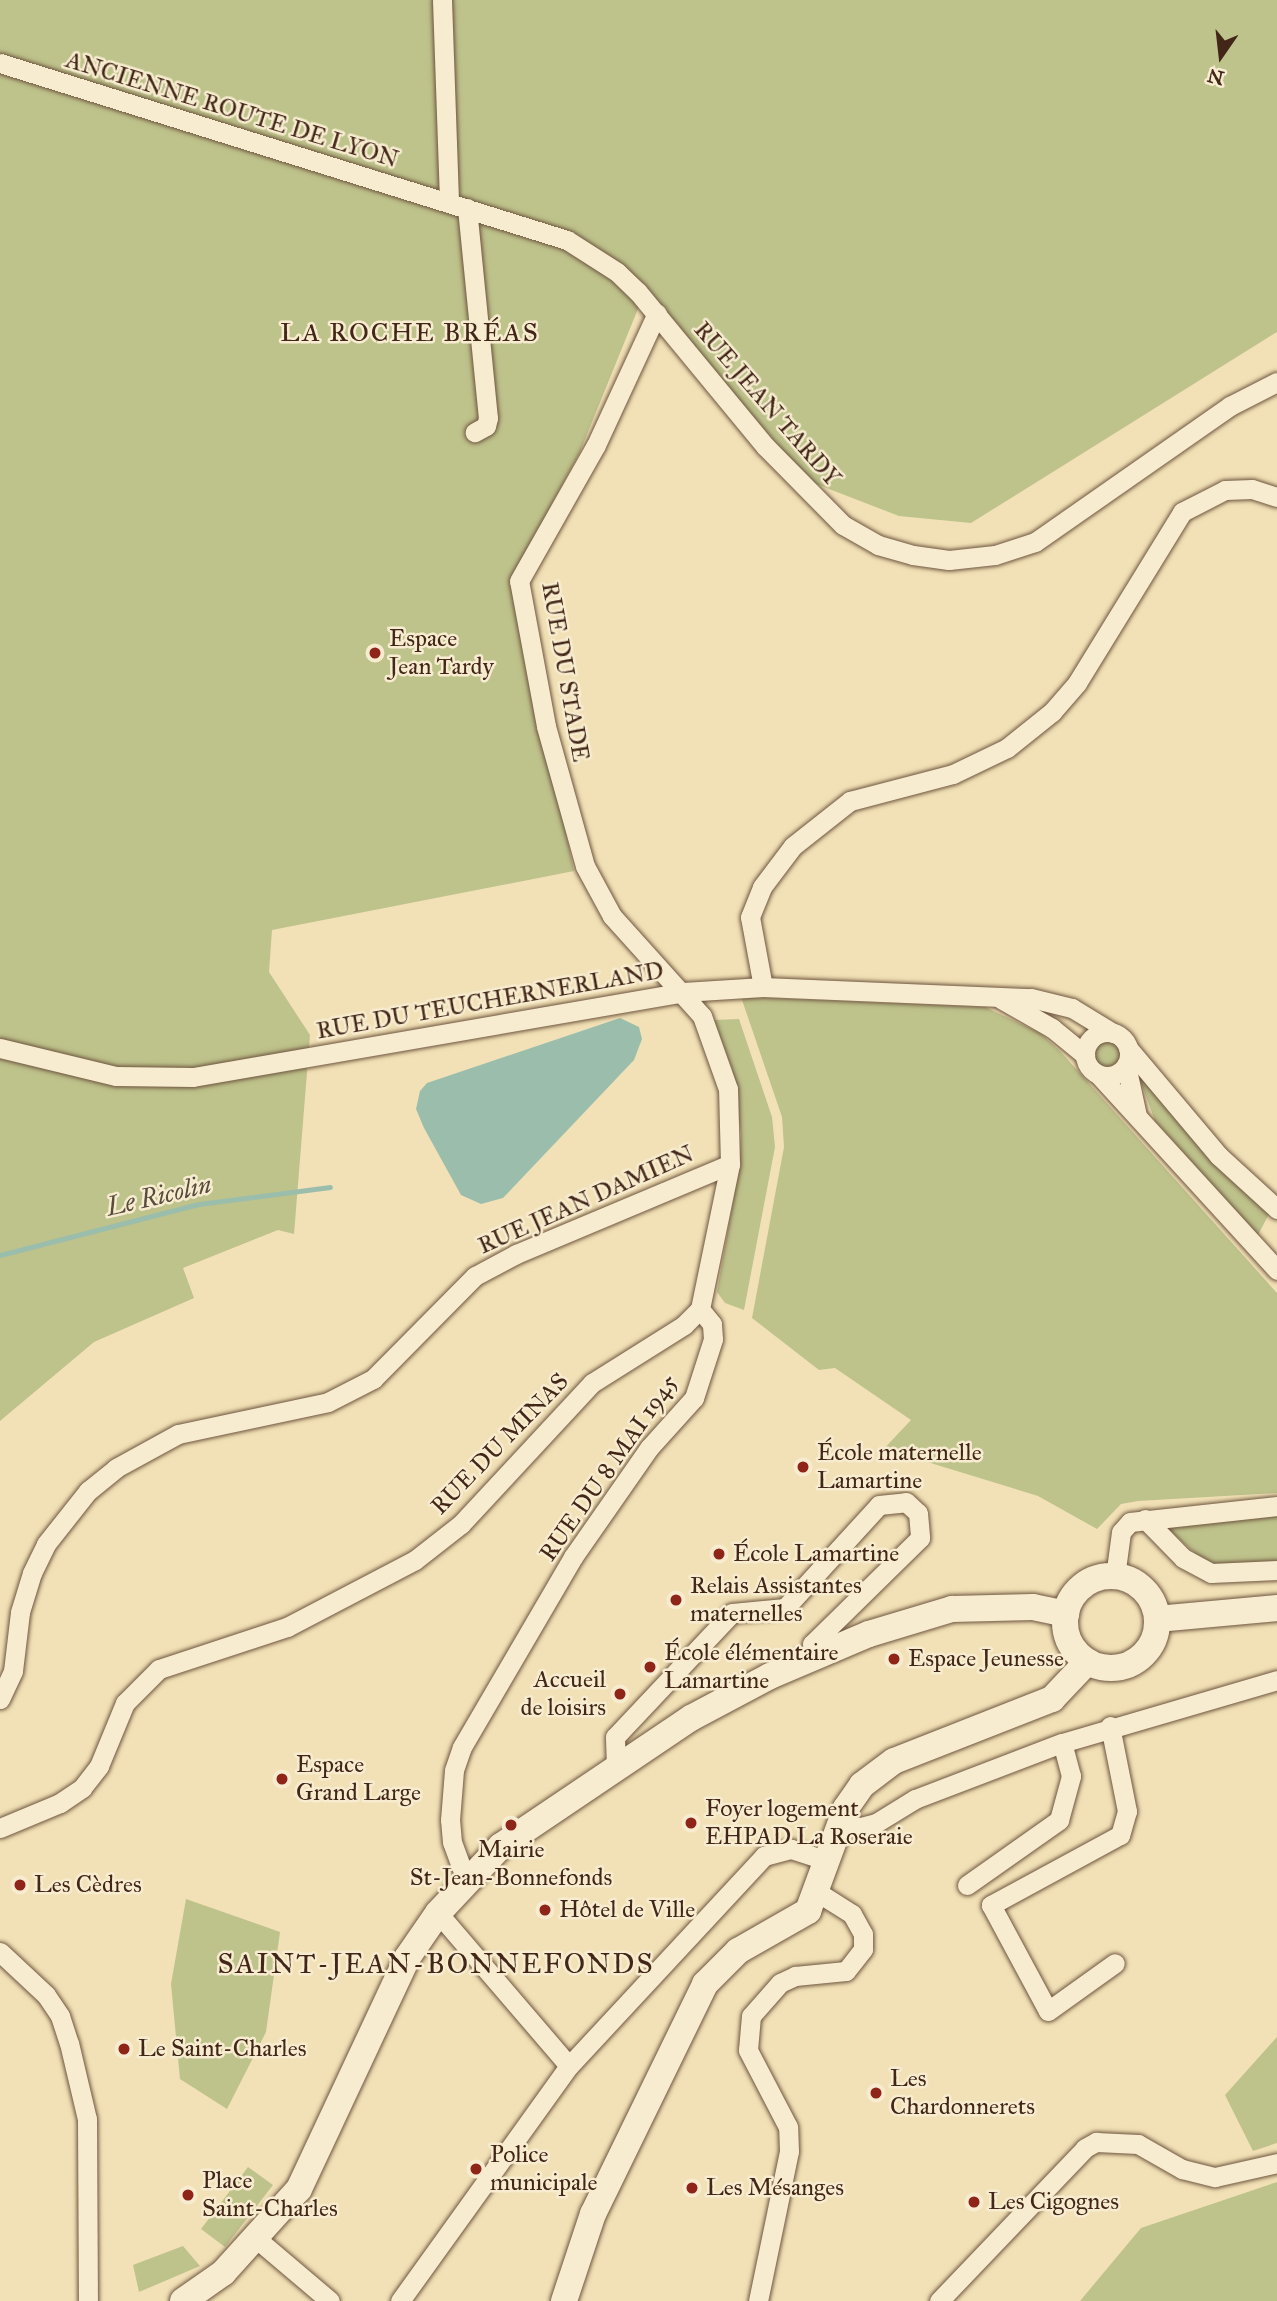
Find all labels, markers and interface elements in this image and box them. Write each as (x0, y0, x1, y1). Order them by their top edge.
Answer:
north arrow (1186, 21, 1256, 91)
street label: ANCIENNE ROUTE DE LYON (62, 46, 402, 174)
text: N (1205, 64, 1226, 90)
street label: RUE JEAN TARDY (688, 316, 846, 492)
district label: LA ROCHE BRÉAS (282, 317, 538, 349)
street label: RUE DU STADE (535, 580, 595, 764)
place label: Espace Jean Tardy (389, 625, 494, 681)
marker: Espace Jean Tardy (367, 645, 383, 661)
street label: RUE DU TEUCHERNERLAND (314, 956, 666, 1046)
street label: RUE JEAN DAMIEN (474, 1139, 698, 1261)
water label: Le Ricolin (103, 1169, 215, 1223)
street label: RUE DU MINAS (425, 1367, 575, 1521)
street label: RUE DU 8 MAI 1945 (534, 1369, 684, 1567)
place label: École maternelle Lamartine (817, 1439, 982, 1495)
marker: École maternelle Lamartine (795, 1459, 811, 1475)
place label: École Lamartine (733, 1540, 899, 1568)
marker: École Lamartine (711, 1546, 727, 1562)
place label: Relais Assistantes maternelles (690, 1572, 862, 1628)
marker: Relais Assistantes maternelles (668, 1592, 684, 1608)
place label: École élémentaire Lamartine (664, 1639, 838, 1695)
place label: Espace Jeunesse (908, 1645, 1064, 1673)
marker: Espace Jeunesse (886, 1651, 902, 1667)
marker: École élémentaire Lamartine (642, 1659, 658, 1675)
place label: Accueil de loisirs (520, 1666, 606, 1722)
marker: Accueil de loisirs (612, 1686, 628, 1702)
place label: Espace Grand Large (296, 1751, 421, 1807)
marker: Espace Grand Large (274, 1771, 290, 1787)
place label: Foyer logement EHPAD La Roseraie (705, 1795, 913, 1851)
marker: Foyer logement EHPAD La Roseraie (683, 1815, 699, 1831)
marker: Mairie St-Jean-Bonnefonds (503, 1817, 519, 1833)
place label: Mairie St-Jean-Bonnefonds (410, 1836, 612, 1892)
place label: Les Cèdres (34, 1871, 142, 1899)
marker: Les Cèdres (12, 1877, 28, 1893)
place label: Hôtel de Ville (559, 1896, 695, 1924)
marker: Hôtel de Ville (537, 1902, 553, 1918)
district label: SAINT-JEAN-BONNEFONDS (220, 1947, 652, 1981)
place label: Le Saint-Charles (138, 2035, 307, 2063)
marker: Le Saint-Charles (116, 2041, 132, 2057)
place label: Les Chardonnerets (890, 2065, 1035, 2121)
marker: Les Chardonnerets (868, 2085, 884, 2101)
place label: Police municipale (490, 2141, 598, 2197)
marker: Police municipale (468, 2161, 484, 2177)
place label: Place Saint-Charles (202, 2167, 338, 2223)
place label: Les Mésanges (706, 2174, 844, 2202)
marker: Les Mésanges (684, 2180, 700, 2196)
marker: Place Saint-Charles (180, 2187, 196, 2203)
place label: Les Cigognes (988, 2188, 1119, 2216)
marker: Les Cigognes (966, 2194, 982, 2210)

